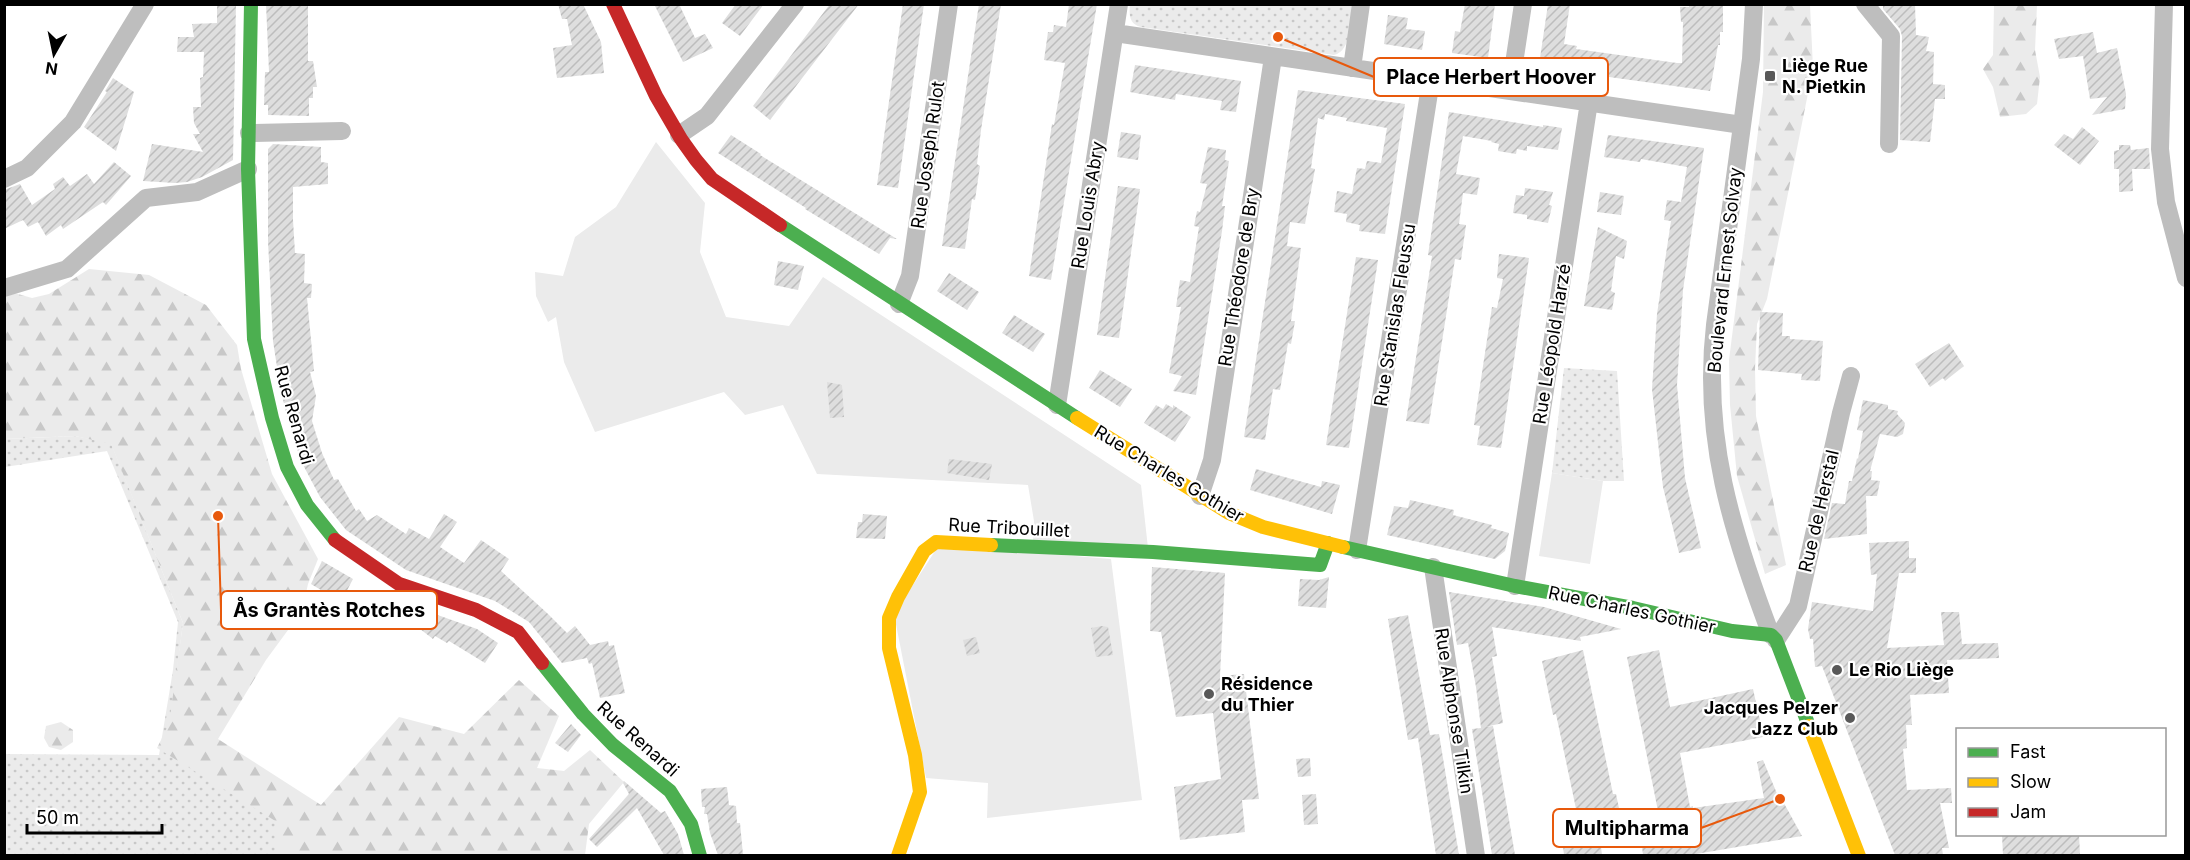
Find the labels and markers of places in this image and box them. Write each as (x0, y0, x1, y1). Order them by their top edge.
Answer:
place label: Liège Rue N. Pietkin (1782, 55, 1868, 97)
callout: Place Herbert Hoover (1374, 58, 1608, 96)
marker: Liège Rue N. Pietkin (1763, 69, 1777, 83)
callout: Ås Grantès Rotches (221, 591, 437, 629)
place label: Le Rio Liège (1849, 659, 1954, 680)
marker: Le Rio Liège (1830, 663, 1844, 677)
place label: Résidence du Thier (1221, 673, 1313, 715)
marker: Résidence du Thier (1202, 687, 1216, 701)
place label: Jacques Pelzer Jazz Club (1704, 697, 1838, 739)
marker: Jacques Pelzer Jazz Club (1843, 711, 1857, 725)
callout: Multipharma (1553, 809, 1701, 847)

